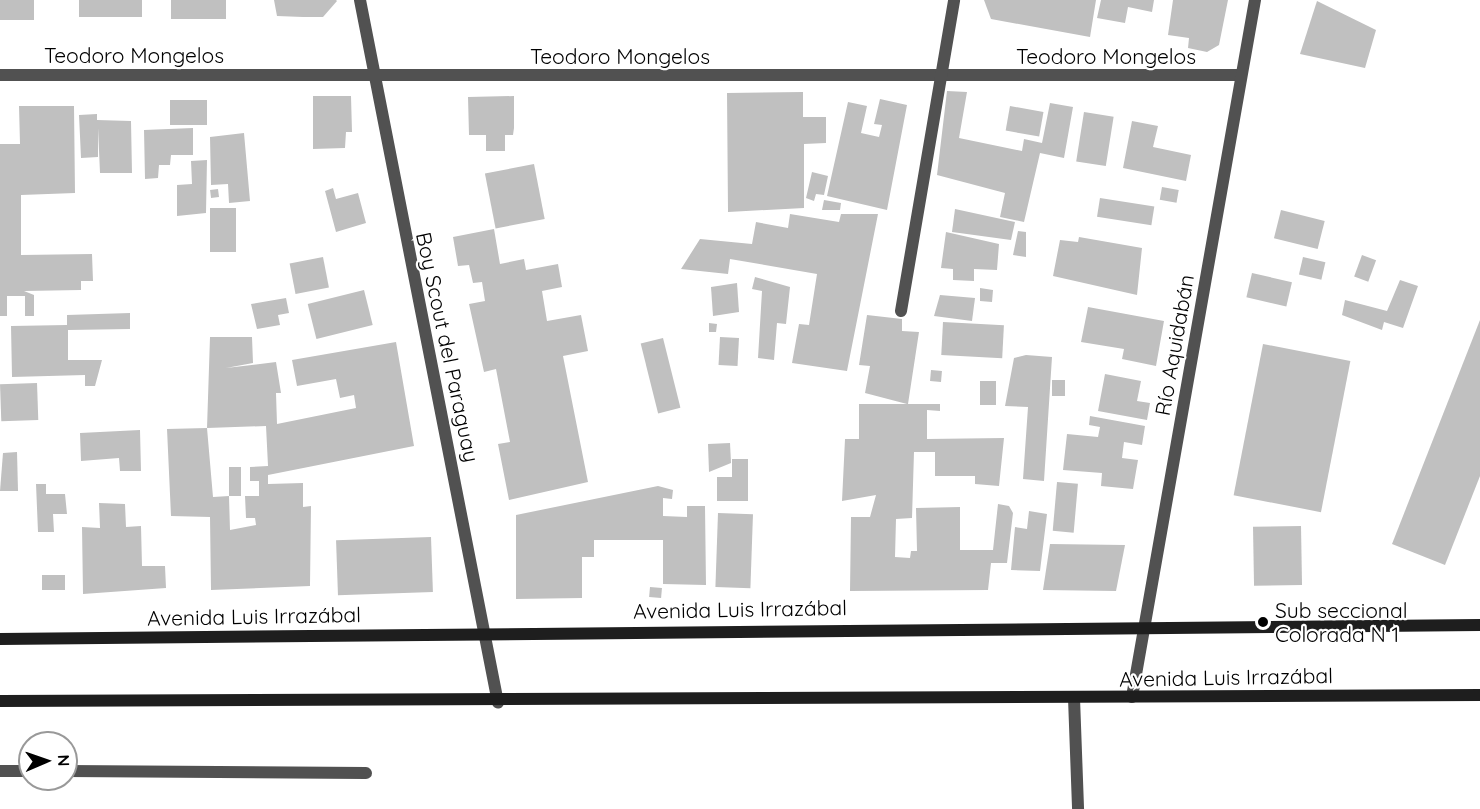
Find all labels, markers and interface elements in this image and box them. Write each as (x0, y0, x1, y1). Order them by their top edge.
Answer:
street label: Teodoro Mongelos (44, 42, 224, 68)
street label: Teodoro Mongelos (530, 43, 710, 69)
street label: Teodoro Mongelos (1016, 43, 1196, 69)
street label: Boy Scout del Paraguay (411, 230, 485, 464)
street label: Río Aquidabán (1149, 273, 1199, 417)
street label: Avenida Luis Irrazábal (633, 595, 847, 623)
place label: Sub seccional Colorada N 1 (1275, 597, 1408, 647)
street label: Avenida Luis Irrazábal (147, 602, 361, 630)
marker: Sub seccional Colorada N 1 (1256, 615, 1270, 629)
street label: Avenida Luis Irrazábal (1119, 663, 1333, 691)
north arrow (18, 731, 78, 791)
text: N (54, 754, 74, 767)

